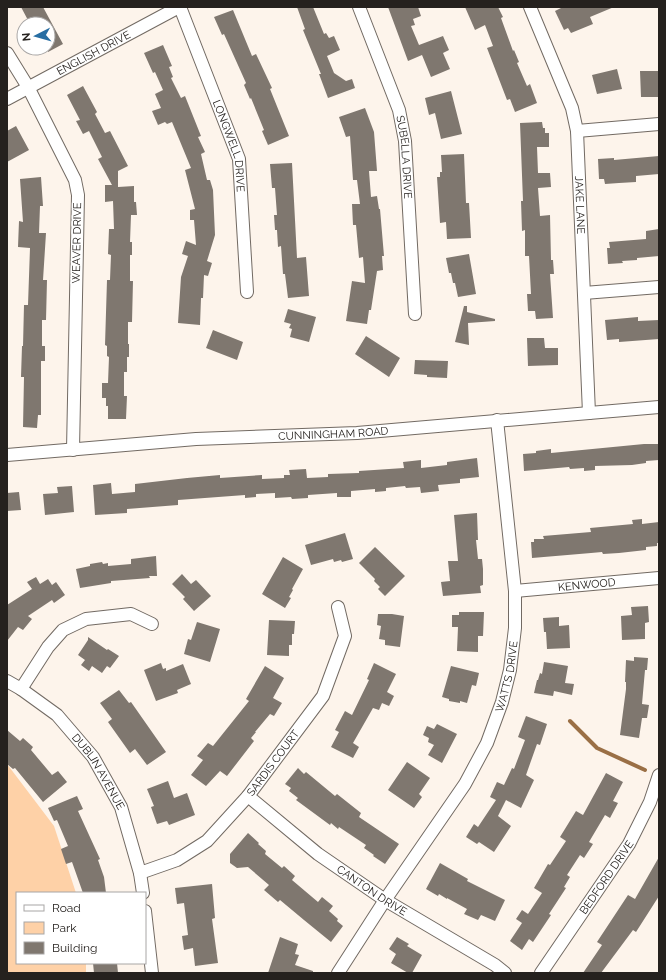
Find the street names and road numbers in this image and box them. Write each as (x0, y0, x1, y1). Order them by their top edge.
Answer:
street label: ENGLISH DRIVE (54, 28, 133, 78)
street label: LONGWELL DRIVE (210, 98, 247, 193)
street label: SUBELLA DRIVE (394, 114, 415, 199)
street label: JAKE LANE (572, 176, 588, 235)
street label: WEAVER DRIVE (70, 202, 84, 284)
street label: CUNNINGHAM ROAD (278, 424, 389, 442)
street label: KENWOOD (557, 575, 616, 594)
street label: WATTS DRIVE (492, 640, 520, 714)
street label: SARDIS COURT (244, 727, 302, 798)
street label: DUBLIN AVENUE (69, 731, 128, 812)
street label: BEDFORD DRIVE (577, 838, 636, 917)
street label: CANTON DRIVE (334, 862, 410, 918)

